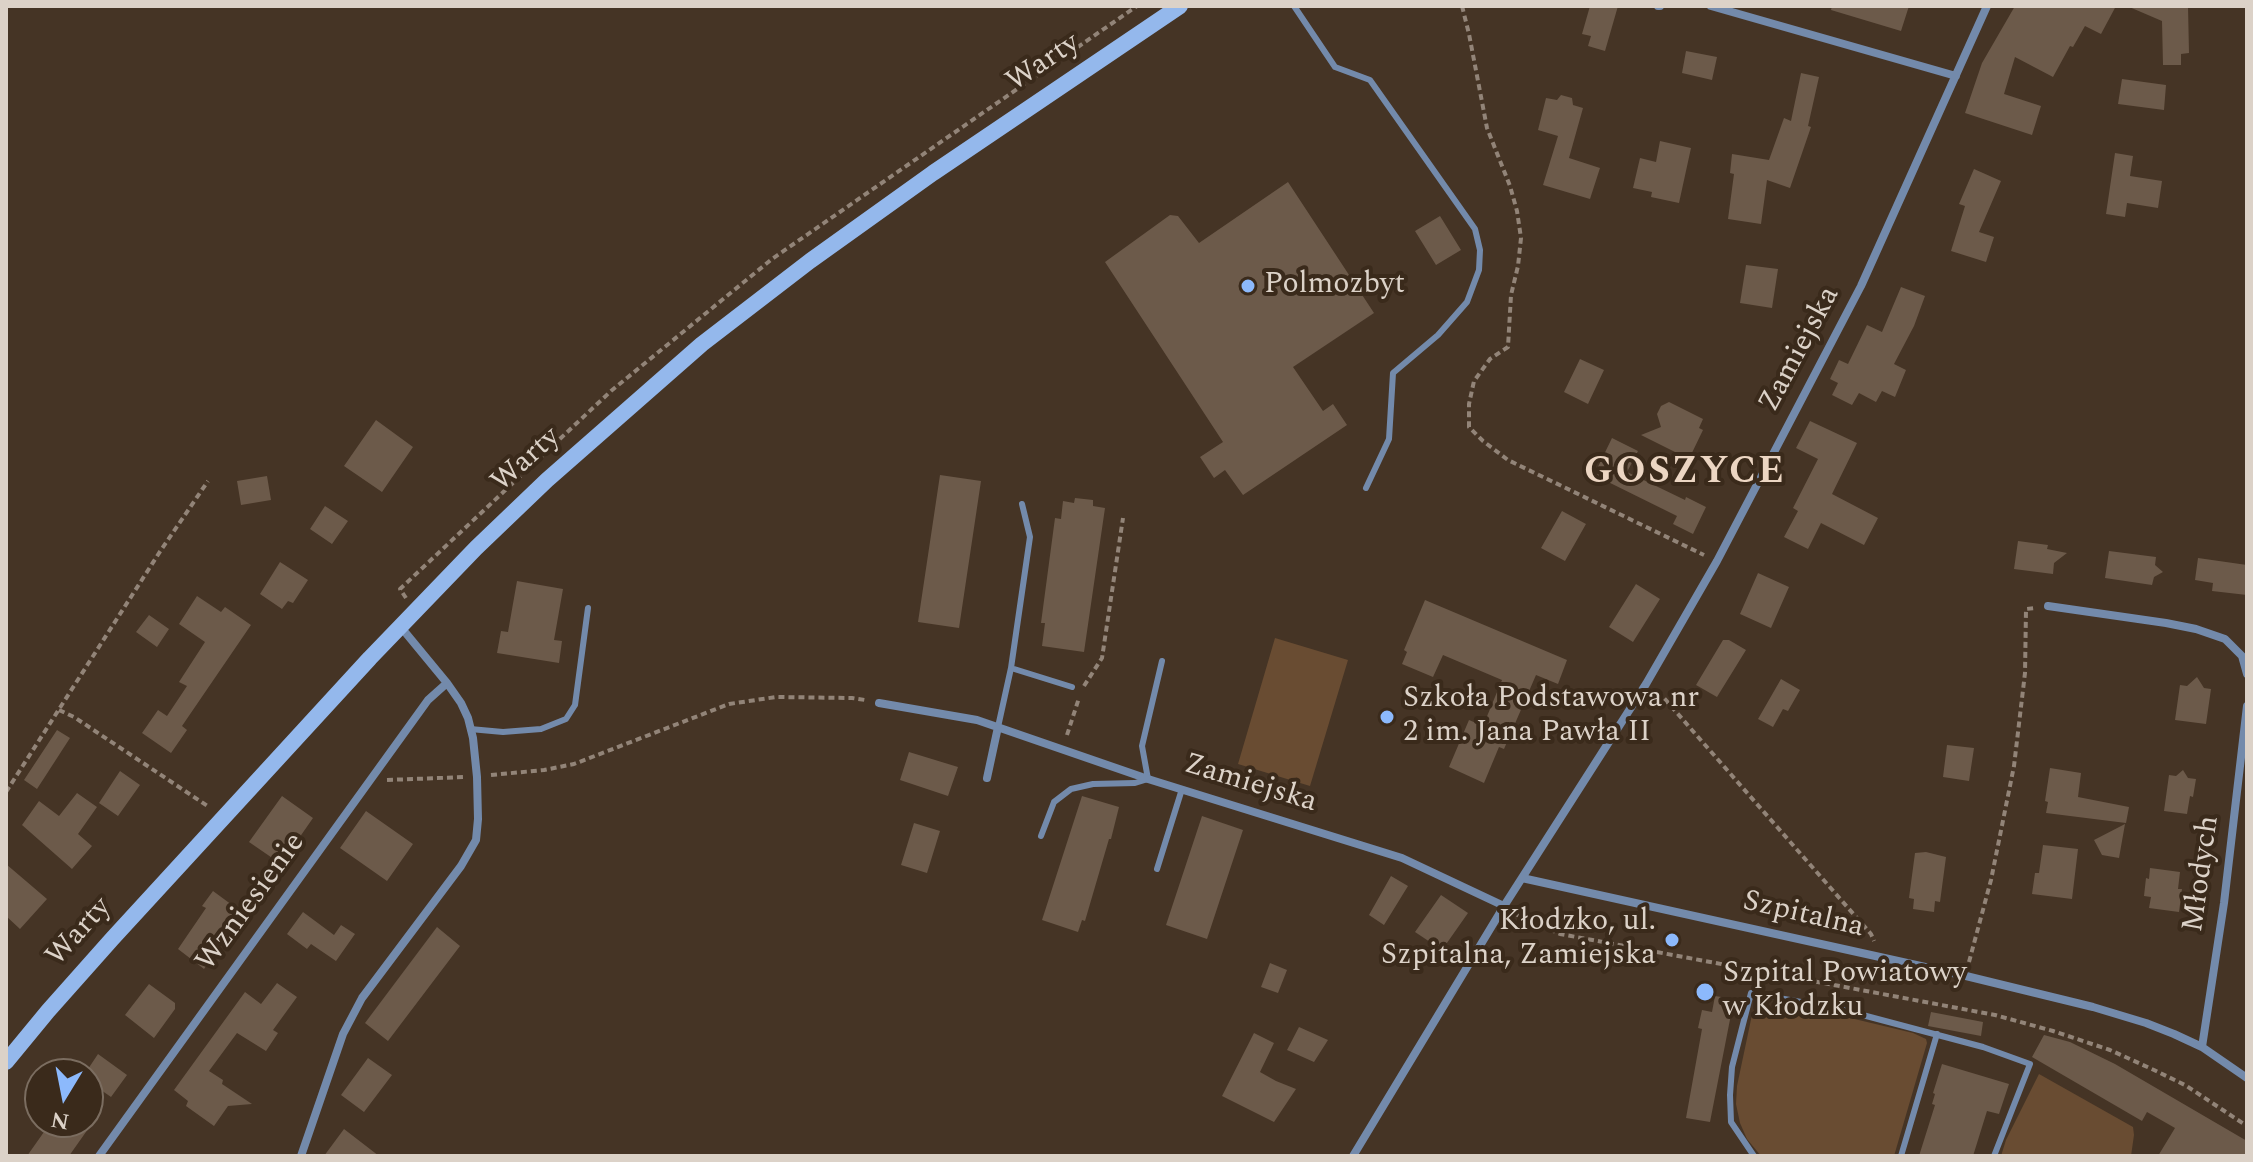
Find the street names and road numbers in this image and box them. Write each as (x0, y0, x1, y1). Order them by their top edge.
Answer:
street label: Warty (1001, 27, 1087, 101)
street label: Zamiejska (1753, 281, 1849, 419)
street label: Warty (485, 421, 569, 501)
street label: Zamiejska (1179, 748, 1321, 822)
street label: Młodych (2177, 814, 2229, 934)
street label: Wzniesienie (190, 827, 314, 979)
street label: Szpitalna (1739, 885, 1867, 947)
street label: Warty (40, 891, 120, 975)

